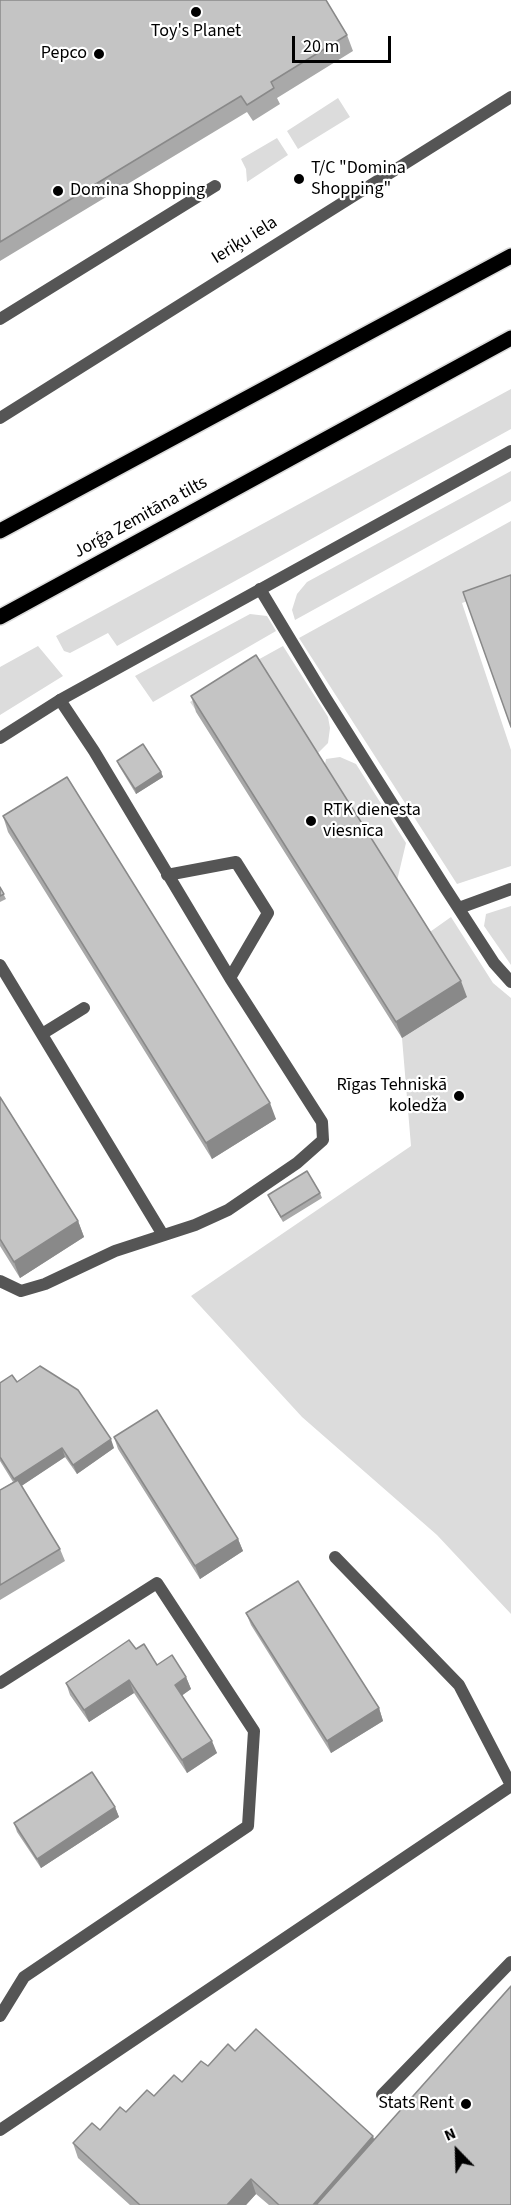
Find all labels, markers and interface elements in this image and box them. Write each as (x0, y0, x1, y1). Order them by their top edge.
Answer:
marker: Toy's Planet (189, 5, 203, 19)
place label: Toy's Planet (151, 21, 241, 43)
scale bar (295, 24, 394, 62)
text: 20 m (303, 34, 339, 59)
place label: Pepco (41, 43, 87, 65)
marker: Pepco (92, 47, 106, 61)
place label: T/C "Domina Shopping" (311, 158, 406, 201)
marker: T/C "Domina Shopping" (292, 172, 306, 186)
place label: Domina Shopping (70, 180, 205, 202)
marker: Domina Shopping (51, 184, 65, 198)
street label: Ieriķu iela (208, 212, 282, 270)
street label: Jorģa Zemitāna tilts (70, 472, 212, 564)
place label: RTK dienesta viesnīca (323, 800, 421, 842)
marker: RTK dienesta viesnīca (304, 814, 318, 828)
place label: Rīgas Tehniskā koledža (337, 1075, 447, 1118)
marker: Rīgas Tehniskā koledža (452, 1089, 466, 1103)
place label: Stats Rent (378, 2093, 454, 2115)
marker: Stats Rent (459, 2097, 473, 2111)
north arrow (427, 2121, 487, 2181)
text: N (441, 2122, 459, 2147)

